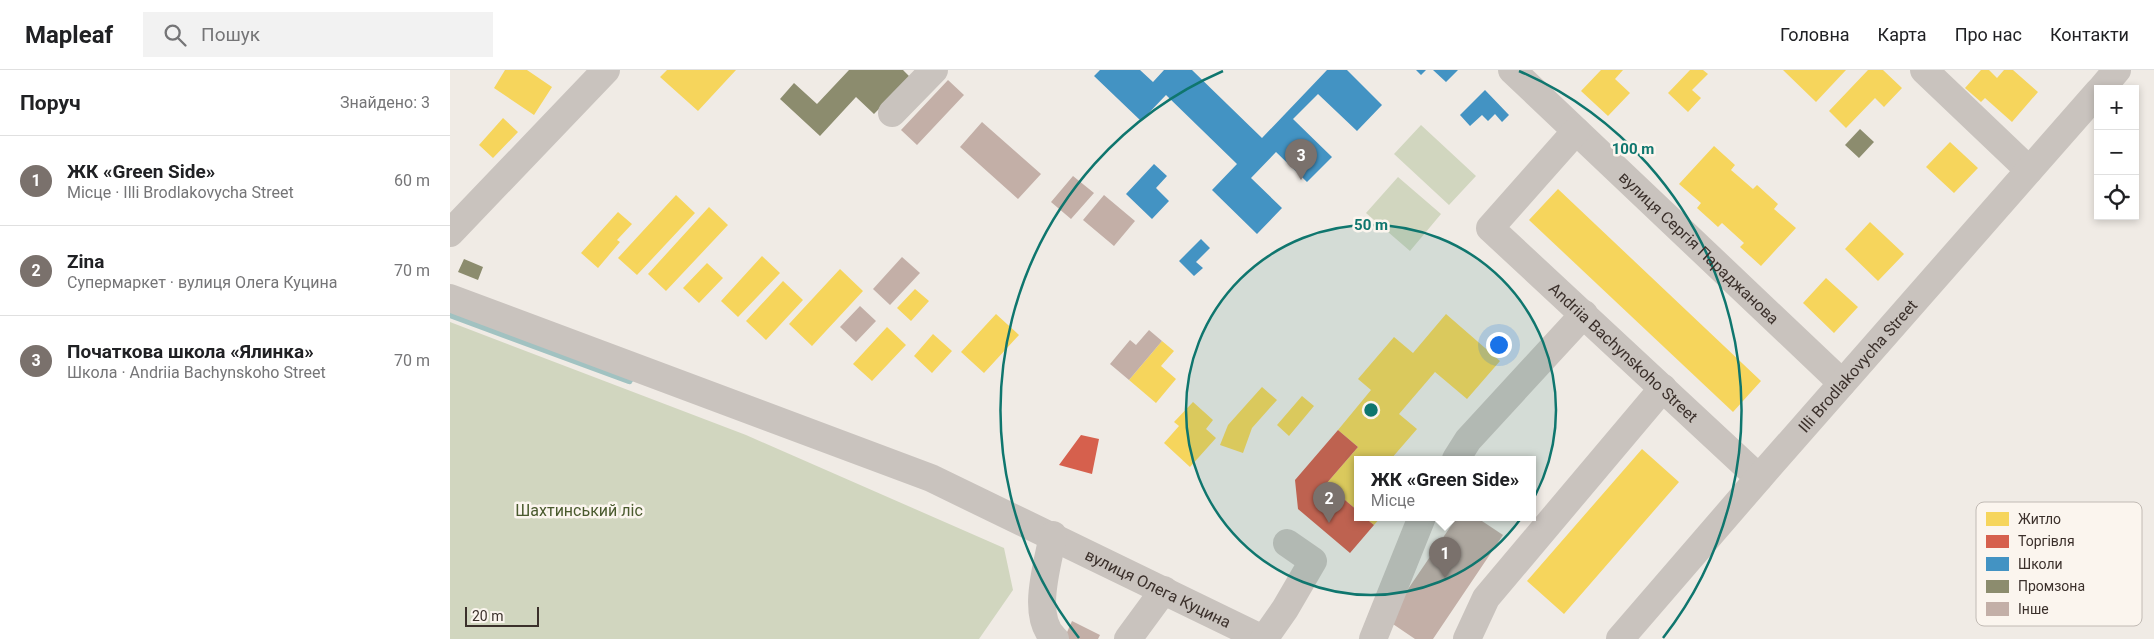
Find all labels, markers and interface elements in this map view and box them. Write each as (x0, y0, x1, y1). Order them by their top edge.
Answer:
search box (143, 12, 493, 57)
text: Mapleaf (25, 21, 113, 49)
icon: search (161, 21, 189, 49)
text: Пошук (201, 23, 260, 46)
text: Головна (1780, 24, 1850, 45)
text: Карта (1878, 24, 1927, 45)
text: Про нас (1955, 24, 2022, 45)
text: Контакти (2050, 24, 2129, 45)
map controls (2094, 85, 2139, 220)
button: + (2094, 85, 2139, 130)
text: Поруч (20, 91, 81, 115)
text: Знайдено: 3 (340, 93, 430, 112)
button: − (2094, 130, 2139, 175)
pin: 3 (1285, 139, 1317, 180)
text: 100 m (1612, 140, 1654, 158)
text: ЖК «Green Side» (67, 160, 215, 183)
street label: вулиця Сергія Параджанова (1615, 167, 1783, 328)
text: 1 (31, 171, 41, 190)
text: 60 m (394, 171, 430, 190)
button: locate (2094, 175, 2139, 220)
text: Місце · Illi Brodlakovycha Street (67, 183, 294, 202)
text: 50 m (1354, 216, 1388, 234)
text: Zina (67, 250, 104, 273)
text: 2 (31, 261, 41, 280)
text: 70 m (394, 261, 430, 280)
text: Супермаркет · вулиця Олега Куцина (67, 273, 337, 292)
street label: Andriia Bachynskoho Street (1545, 278, 1702, 426)
street label: Illi Brodlakovycha Street (1794, 296, 1921, 436)
your location (1486, 332, 1512, 358)
text: Початкова школа «Ялинка» (67, 340, 314, 363)
text: 3 (31, 351, 41, 370)
text: 70 m (394, 351, 430, 370)
text: Школа · Andriia Bachynskoho Street (67, 363, 326, 382)
centre of rings (1362, 401, 1380, 419)
popup (1354, 456, 1536, 521)
text: ЖК «Green Side» (1371, 468, 1519, 491)
pin: 2 (1313, 482, 1345, 523)
text: Місце (1371, 491, 1415, 510)
park label: Шахтинський ліс (515, 501, 643, 520)
legend (1976, 502, 2142, 626)
text: Житло (2018, 511, 2061, 527)
text: Торгівля (2018, 533, 2075, 549)
pin: 1 (1429, 537, 1461, 578)
street label: вулиця Олега Куцина (1082, 545, 1234, 631)
text: Школи (2018, 556, 2063, 572)
text: Промзона (2018, 578, 2085, 594)
text: Інше (2018, 601, 2049, 617)
scale bar (465, 604, 539, 627)
text: 20 m (472, 608, 504, 624)

